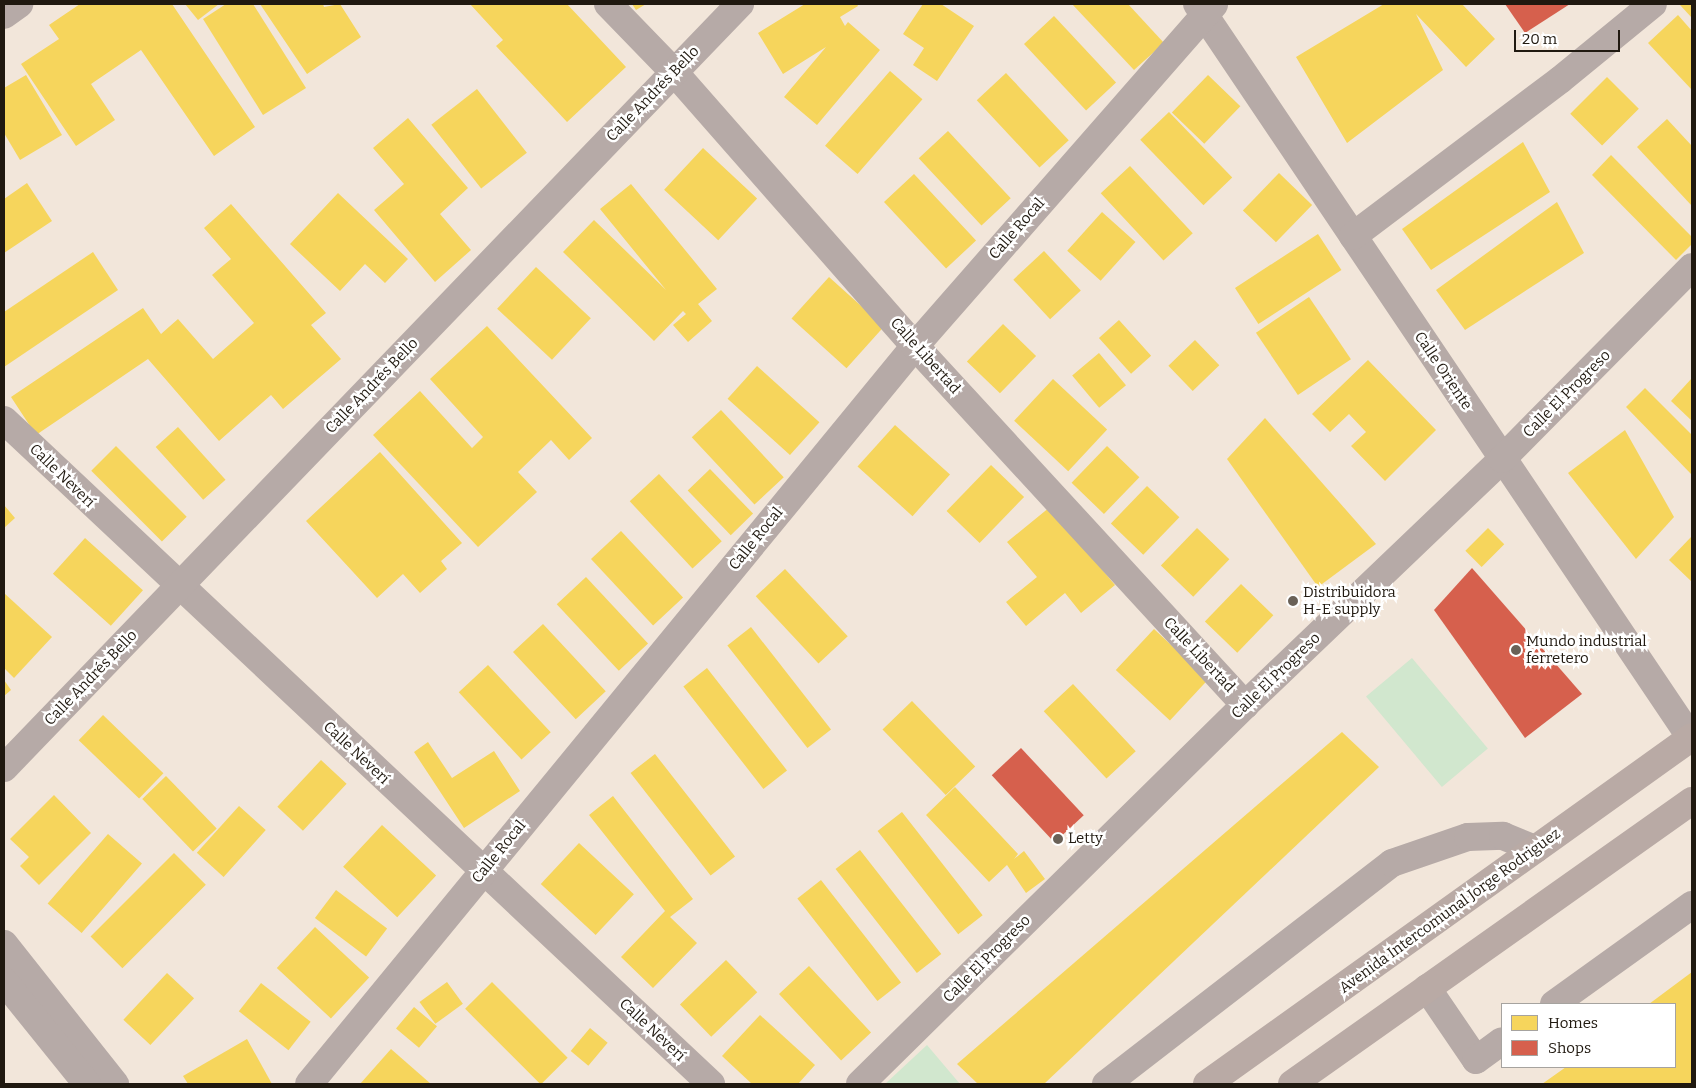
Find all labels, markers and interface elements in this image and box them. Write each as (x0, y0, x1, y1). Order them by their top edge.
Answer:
scale bar (1516, 20, 1622, 52)
text: 20 m (1522, 30, 1557, 48)
street label: Calle Andrés Bello (603, 43, 703, 145)
street label: Calle Rocal (985, 195, 1049, 263)
street label: Calle Libertad (886, 314, 964, 398)
street label: Calle Oriente (1410, 329, 1476, 413)
street label: Calle Andrés Bello (322, 335, 422, 437)
street label: Calle El Progreso (1520, 347, 1614, 441)
street label: Calle Neverí (26, 440, 98, 512)
street label: Calle Rocal (725, 504, 787, 574)
place label: Distribuidora H-E supply (1303, 583, 1396, 618)
marker: Distribuidora H-E supply (1287, 595, 1299, 607)
street label: Calle Libertad (1160, 614, 1238, 696)
street label: Calle Andrés Bello (41, 627, 141, 729)
street label: Calle El Progreso (1228, 629, 1324, 723)
place label: Mundo industrial ferretero (1526, 632, 1647, 667)
marker: Mundo industrial ferretero (1510, 644, 1522, 656)
street label: Calle Neverí (319, 718, 393, 788)
street label: Calle Rocal (468, 817, 530, 887)
street label: Avenida Intercomunal Jorge Rodriguez (1336, 825, 1564, 997)
place label: Letty (1068, 830, 1103, 848)
marker: Letty (1052, 833, 1064, 845)
street label: Calle El Progreso (940, 912, 1034, 1006)
street label: Calle Neverí (615, 995, 689, 1065)
legend (1501, 1003, 1676, 1068)
text: Homes (1548, 1014, 1598, 1032)
text: Shops (1548, 1039, 1591, 1057)

